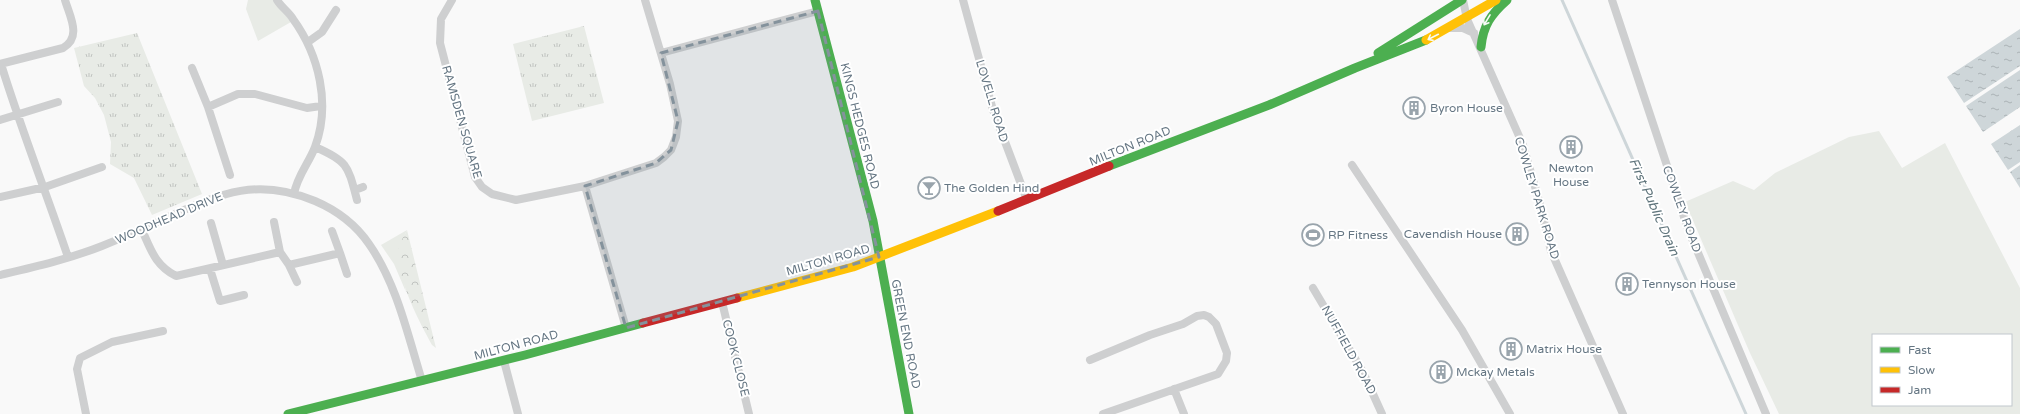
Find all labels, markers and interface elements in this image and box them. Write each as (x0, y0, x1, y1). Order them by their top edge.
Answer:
one-way arrow (1483, 14, 1491, 26)
one-way arrow (1427, 34, 1439, 41)
street label: LOVELL ROAD (973, 58, 1011, 144)
street label: KINGS HEDGES ROAD (838, 61, 882, 191)
street label: RAMSDEN SQUARE (439, 64, 485, 181)
building icon: Byron House (1401, 95, 1427, 121)
place label: Byron House (1430, 101, 1503, 115)
street label: MILTON ROAD (1087, 123, 1173, 169)
building icon: Newton House (1558, 134, 1584, 160)
street label: COWLEY PARK ROAD (1512, 135, 1562, 261)
water label: First Public Drain (1625, 156, 1683, 259)
place label: Newton House (1548, 161, 1594, 189)
street label: COWLEY ROAD (1660, 164, 1704, 254)
bar icon: The Golden Hind (916, 175, 942, 201)
place label: The Golden Hind (944, 181, 1039, 195)
street label: WOODHEAD DRIVE (113, 189, 225, 247)
building icon: Cavendish House (1504, 221, 1530, 247)
sports icon: RP Fitness (1300, 222, 1326, 248)
place label: Cavendish House (1404, 227, 1502, 241)
place label: RP Fitness (1328, 228, 1388, 242)
street label: MILTON ROAD (784, 241, 872, 279)
building icon: Tennyson House (1614, 271, 1640, 297)
place label: Tennyson House (1642, 277, 1736, 291)
street label: GREEN END ROAD (889, 278, 923, 390)
street label: NUFFIELD ROAD (1319, 303, 1379, 397)
street label: COOK CLOSE (720, 318, 752, 398)
street label: MILTON ROAD (472, 327, 560, 363)
legend (1872, 334, 2012, 406)
building icon: Matrix House (1498, 336, 1524, 362)
place label: Matrix House (1526, 342, 1602, 356)
text: Fast (1908, 343, 1932, 357)
building icon: Mckay Metals (1428, 359, 1454, 385)
text: Slow (1908, 363, 1935, 377)
place label: Mckay Metals (1456, 365, 1535, 379)
text: Jam (1908, 383, 1931, 397)

